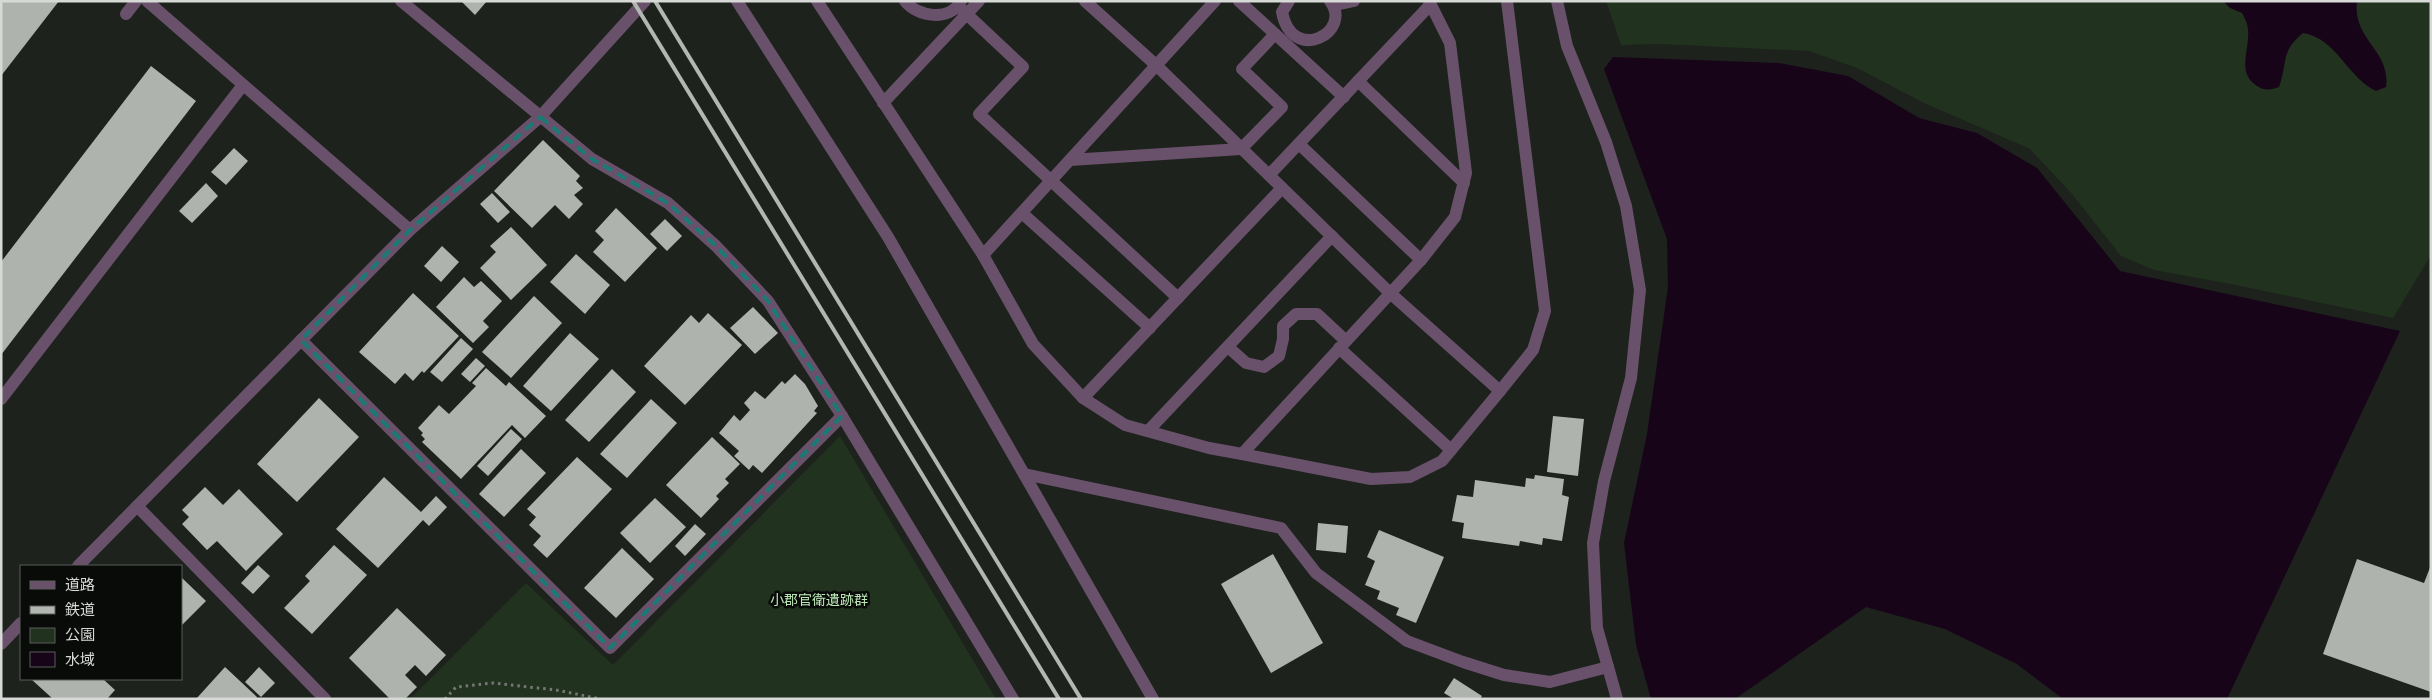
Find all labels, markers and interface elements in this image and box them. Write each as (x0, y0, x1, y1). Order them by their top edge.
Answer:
legend (20, 565, 182, 680)
text: 道路 (65, 574, 95, 595)
park label: 小郡官衛遺跡群 (770, 590, 868, 609)
text: 鉄道 (65, 599, 95, 620)
text: 公園 (65, 624, 95, 645)
text: 水域 (65, 649, 95, 670)

